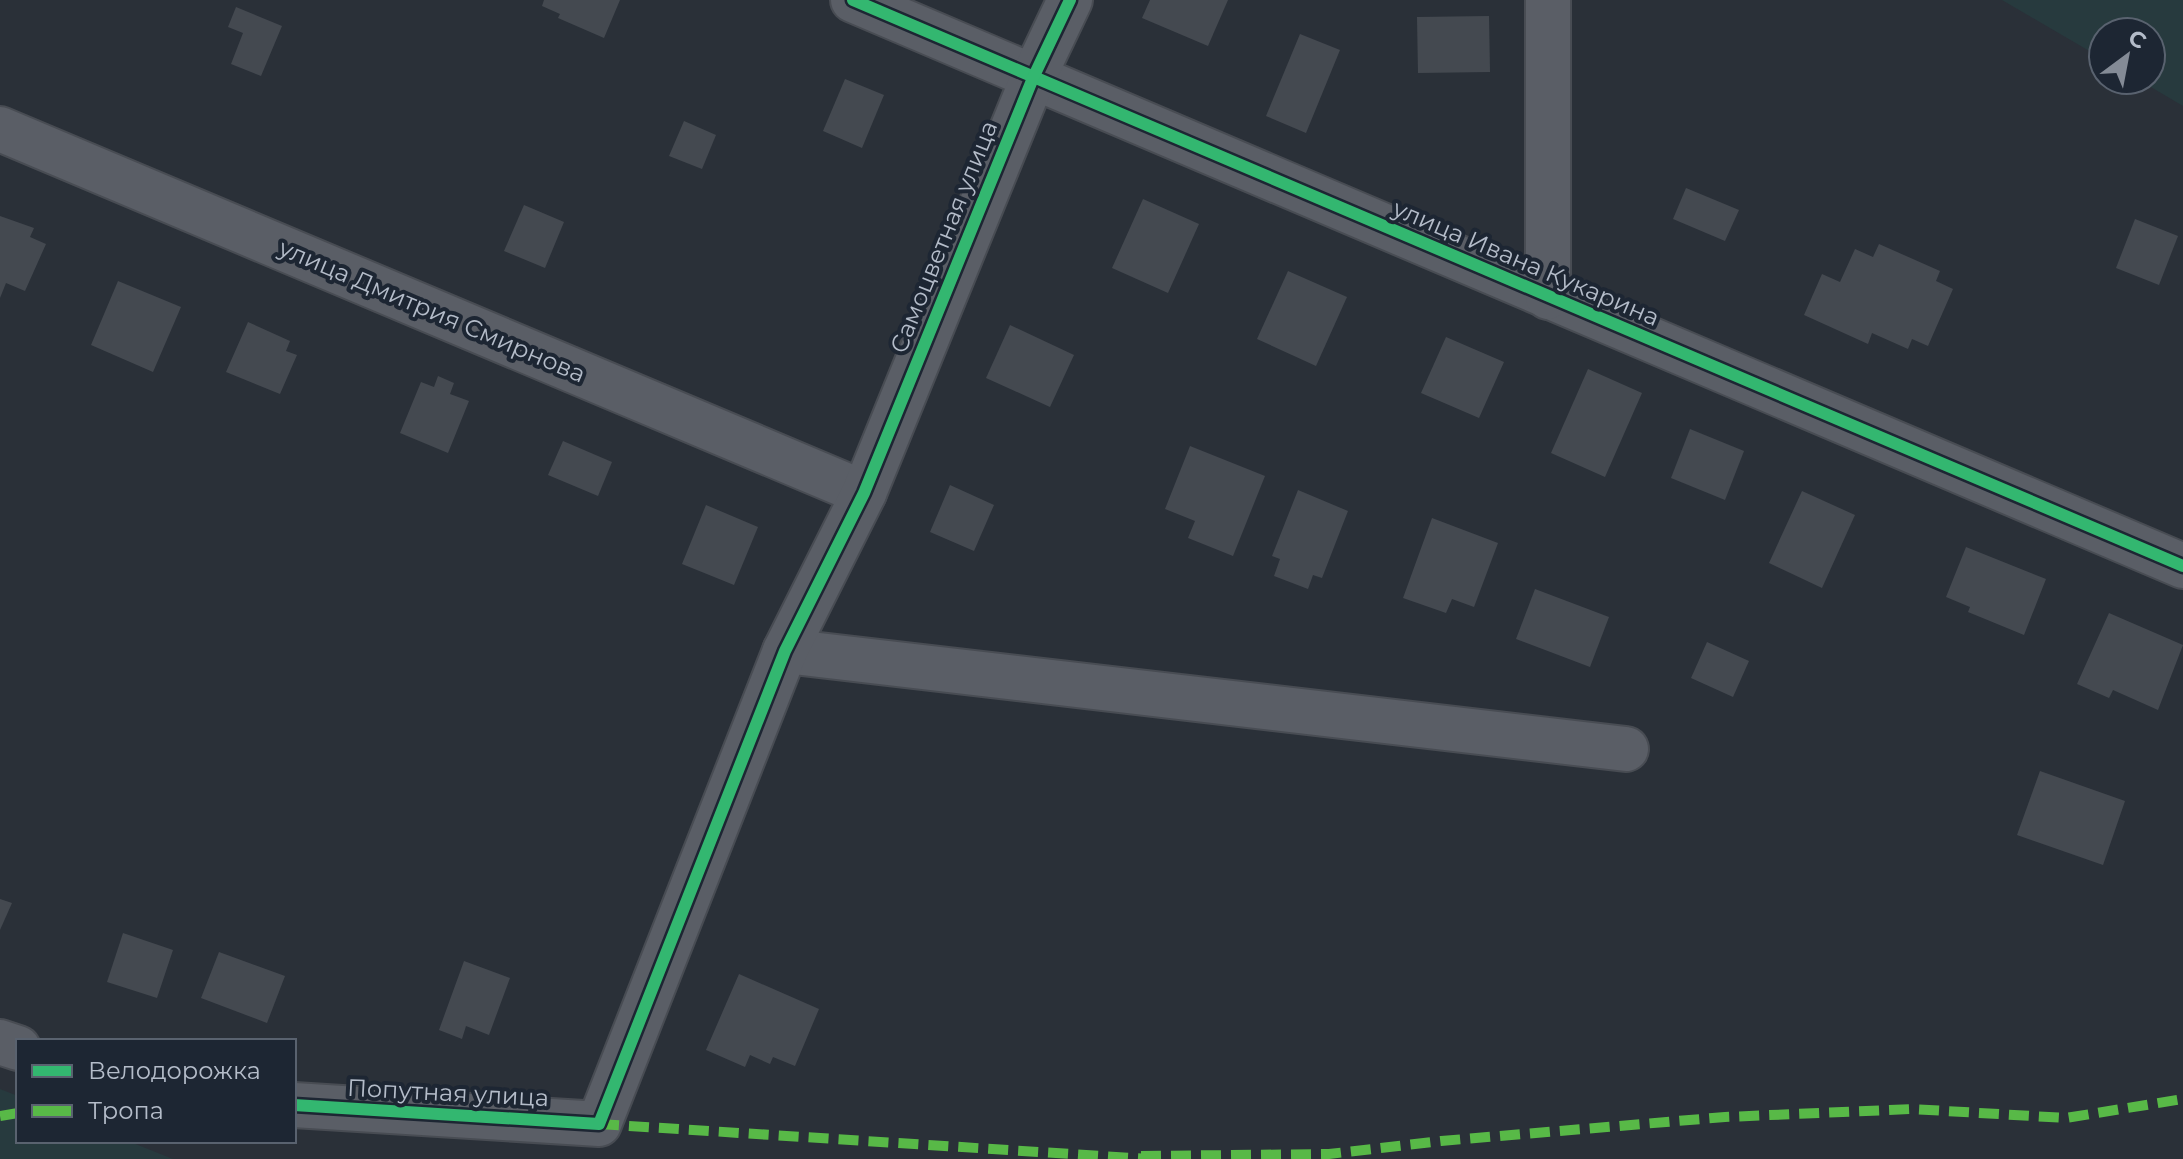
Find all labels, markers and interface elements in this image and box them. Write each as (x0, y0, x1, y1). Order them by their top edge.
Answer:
north arrow (2087, 16, 2167, 96)
text: С (2123, 24, 2151, 55)
street label: Самоцветная улица (884, 116, 1003, 357)
street label: улица Ивана Кукарина (1388, 193, 1664, 332)
street label: улица Дмитрия Смирнова (274, 232, 590, 388)
legend (16, 1039, 296, 1143)
text: Велодорожка (88, 1056, 261, 1085)
street label: Попутная улица (346, 1073, 550, 1112)
text: Тропа (88, 1096, 164, 1125)

